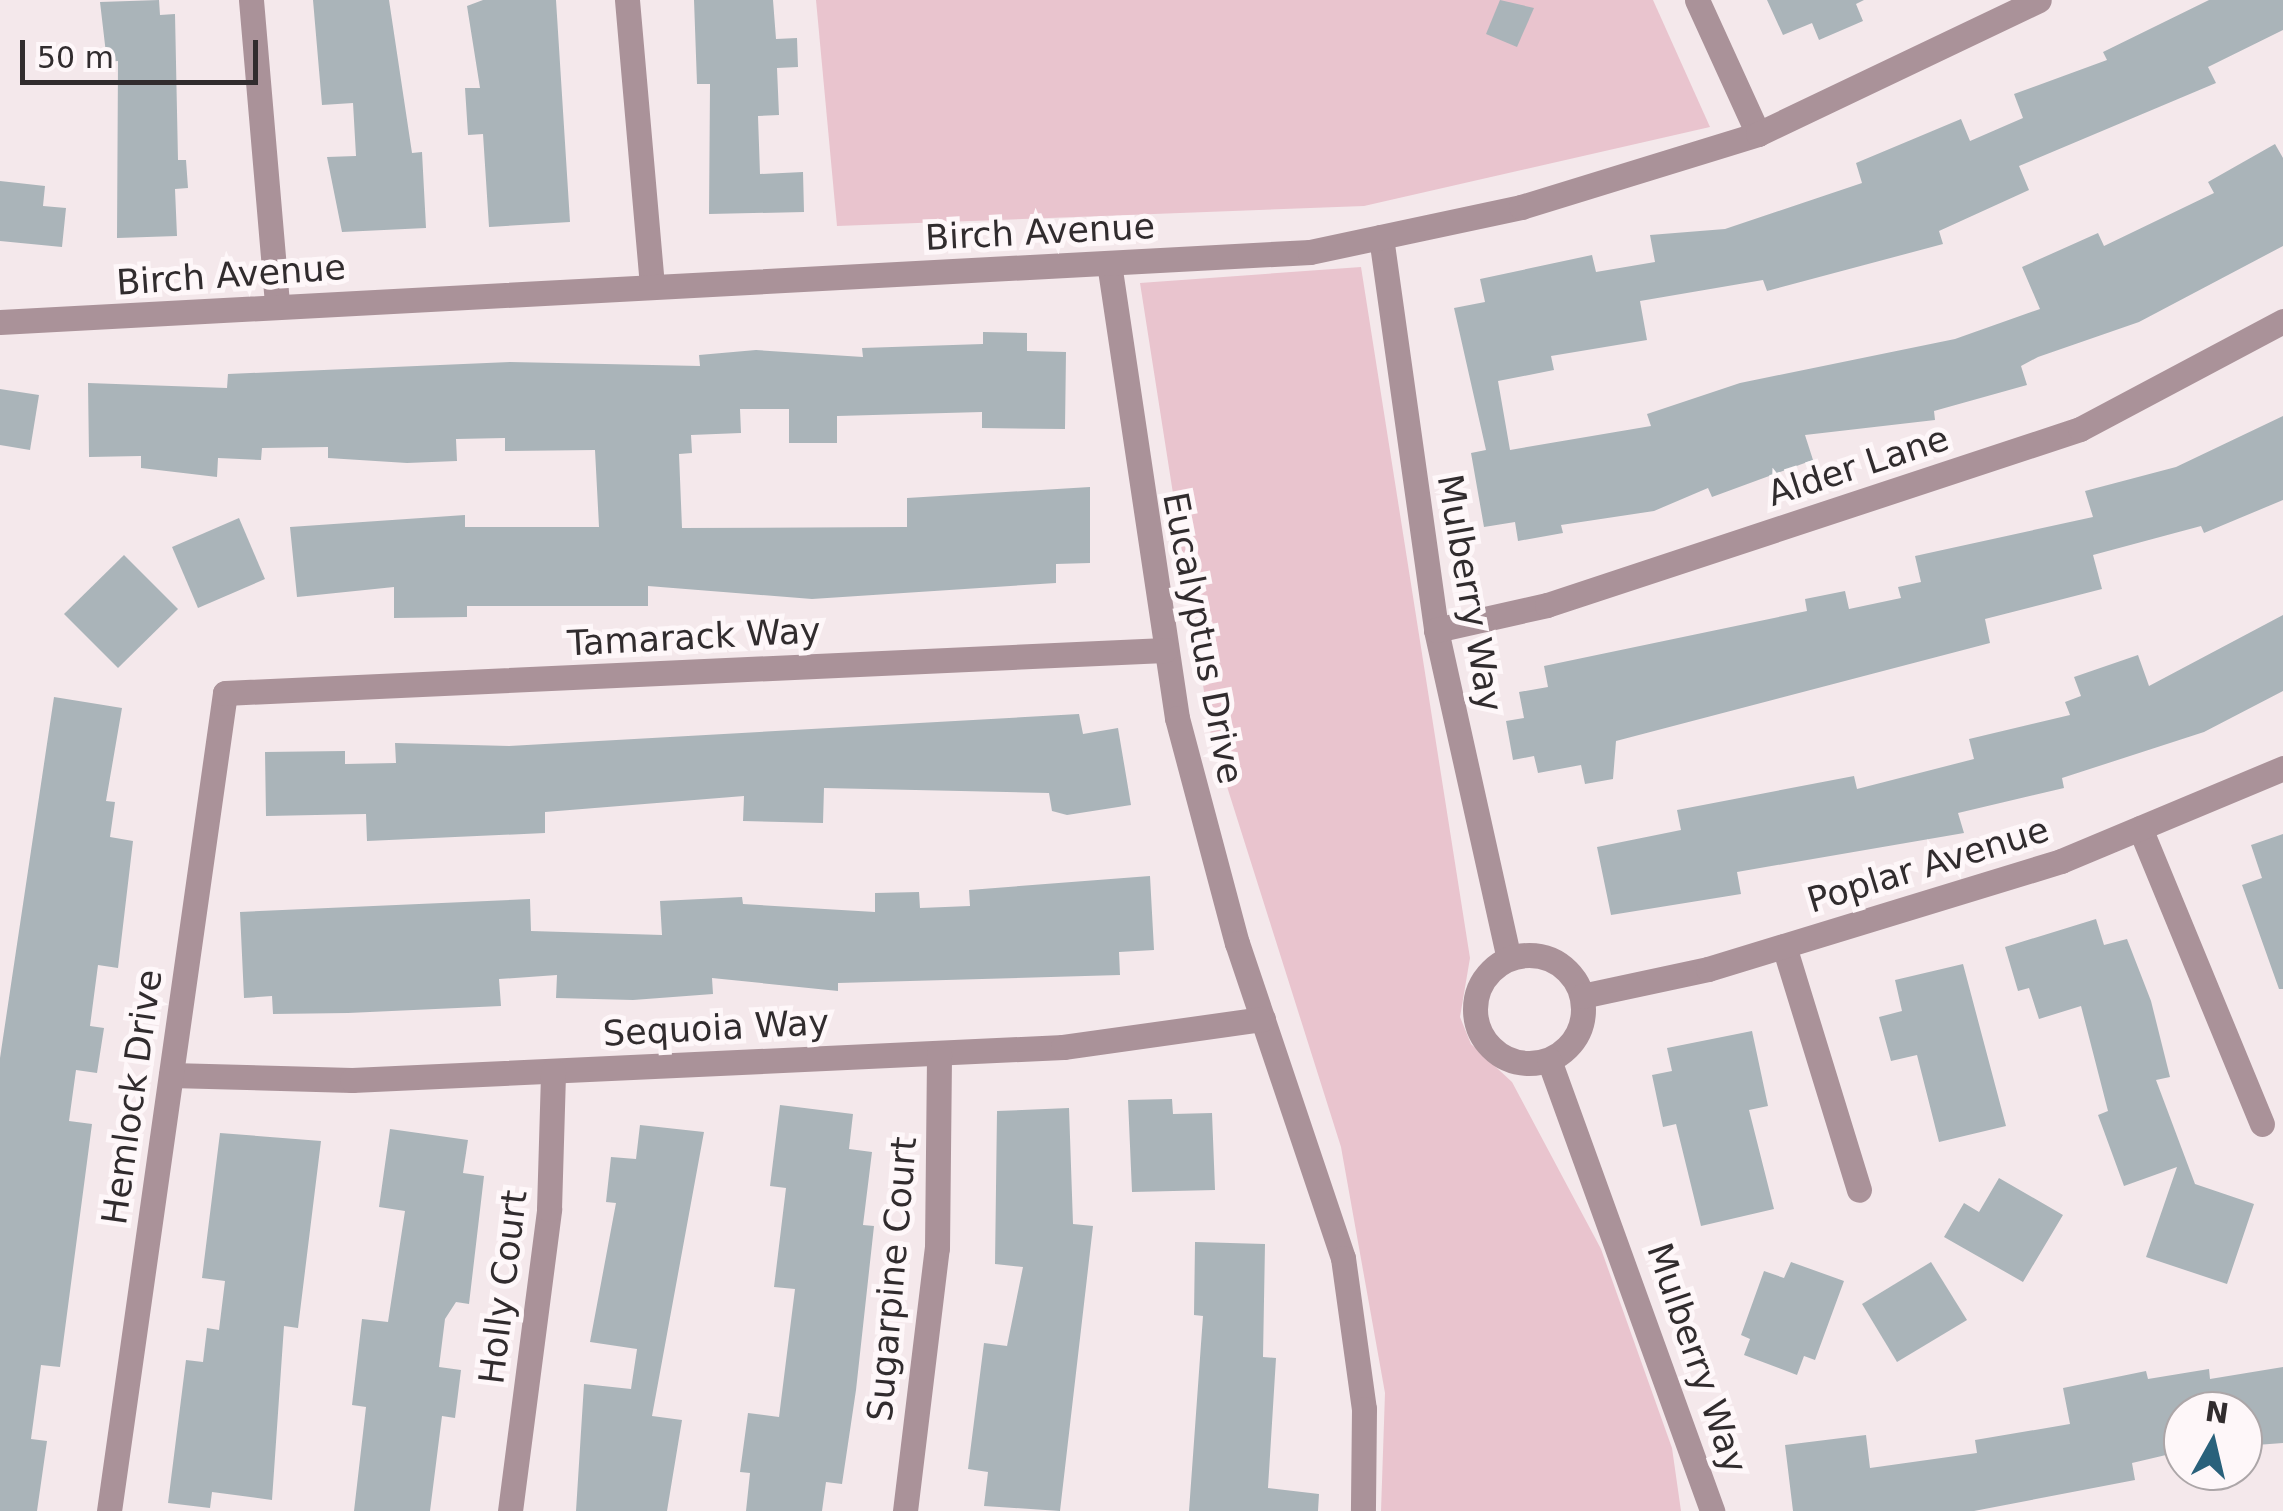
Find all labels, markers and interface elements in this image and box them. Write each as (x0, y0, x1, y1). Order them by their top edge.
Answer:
scale bar (25, 20, 262, 82)
text: 50 m (37, 40, 114, 75)
street label: Birch Avenue (924, 205, 1156, 259)
street label: Birch Avenue (115, 246, 347, 304)
street label: Alder Lane (1762, 417, 1954, 515)
street label: Mulberry Way (1428, 471, 1512, 715)
street label: Eucalyptus Drive (1154, 489, 1252, 787)
street label: Tamarack Way (566, 609, 822, 665)
street label: Poplar Avenue (1802, 808, 2054, 922)
street label: Hemlock Drive (93, 967, 171, 1227)
street label: Sequoia Way (602, 1001, 830, 1055)
street label: Sugarpine Court (859, 1135, 925, 1423)
street label: Holly Court (470, 1188, 536, 1386)
street label: Mulberry Way (1638, 1238, 1756, 1478)
north arrow (2163, 1391, 2263, 1491)
text: N (2203, 1395, 2231, 1431)

